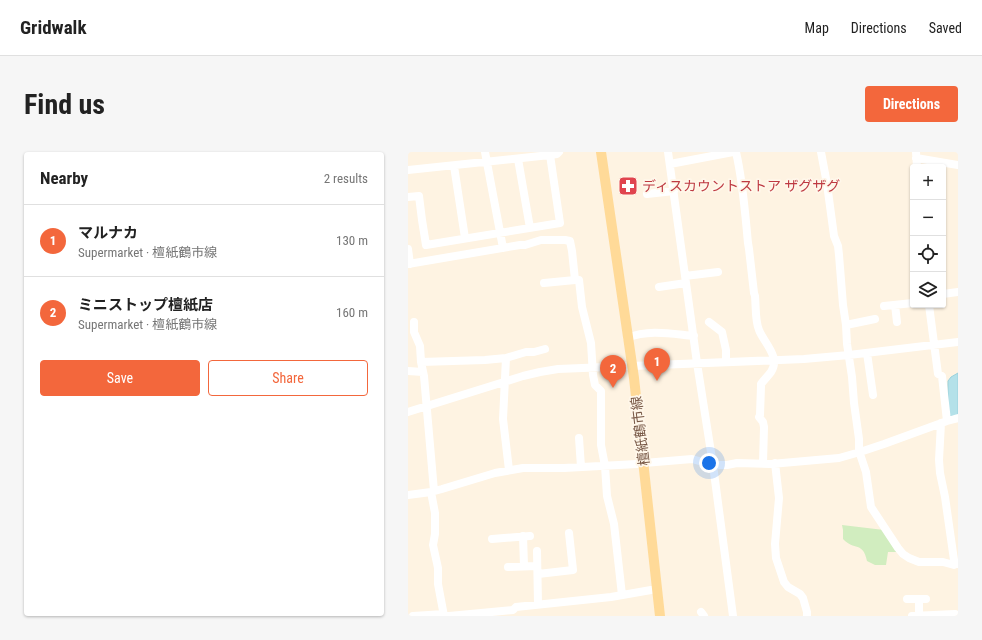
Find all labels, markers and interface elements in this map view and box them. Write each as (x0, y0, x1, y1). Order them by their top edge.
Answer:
text: Gridwalk (20, 16, 86, 39)
text: Map (805, 20, 829, 36)
text: Directions (851, 20, 907, 36)
text: Saved (929, 20, 962, 36)
button: Directions (865, 86, 958, 122)
text: Find us (24, 88, 105, 121)
map controls (910, 164, 946, 308)
button: + (910, 164, 946, 200)
text: Nearby (40, 168, 88, 188)
text: 2 results (324, 171, 368, 186)
pharmacy icon: ディスカウントストア ザグザグ (617, 175, 639, 197)
place label: ディスカウントストア ザグザグ (642, 178, 840, 194)
button: − (910, 200, 946, 236)
text: マルナカ (78, 224, 138, 242)
text: 1 (50, 233, 56, 248)
text: 130 m (336, 233, 368, 248)
button: locate (910, 236, 946, 272)
text: Supermarket · 檀紙鶴市線 (78, 245, 217, 260)
button: layers (910, 272, 946, 308)
text: ミニストップ檀紙店 (78, 296, 213, 314)
text: 2 (50, 305, 56, 320)
text: 160 m (336, 305, 368, 320)
text: Supermarket · 檀紙鶴市線 (78, 317, 217, 332)
pin: 1 (644, 348, 670, 381)
pin: 2 (600, 355, 626, 388)
button: Save (40, 360, 200, 396)
button: Share (208, 360, 368, 396)
street label: 檀紙鶴市線 (628, 395, 652, 467)
your location (699, 453, 719, 473)

